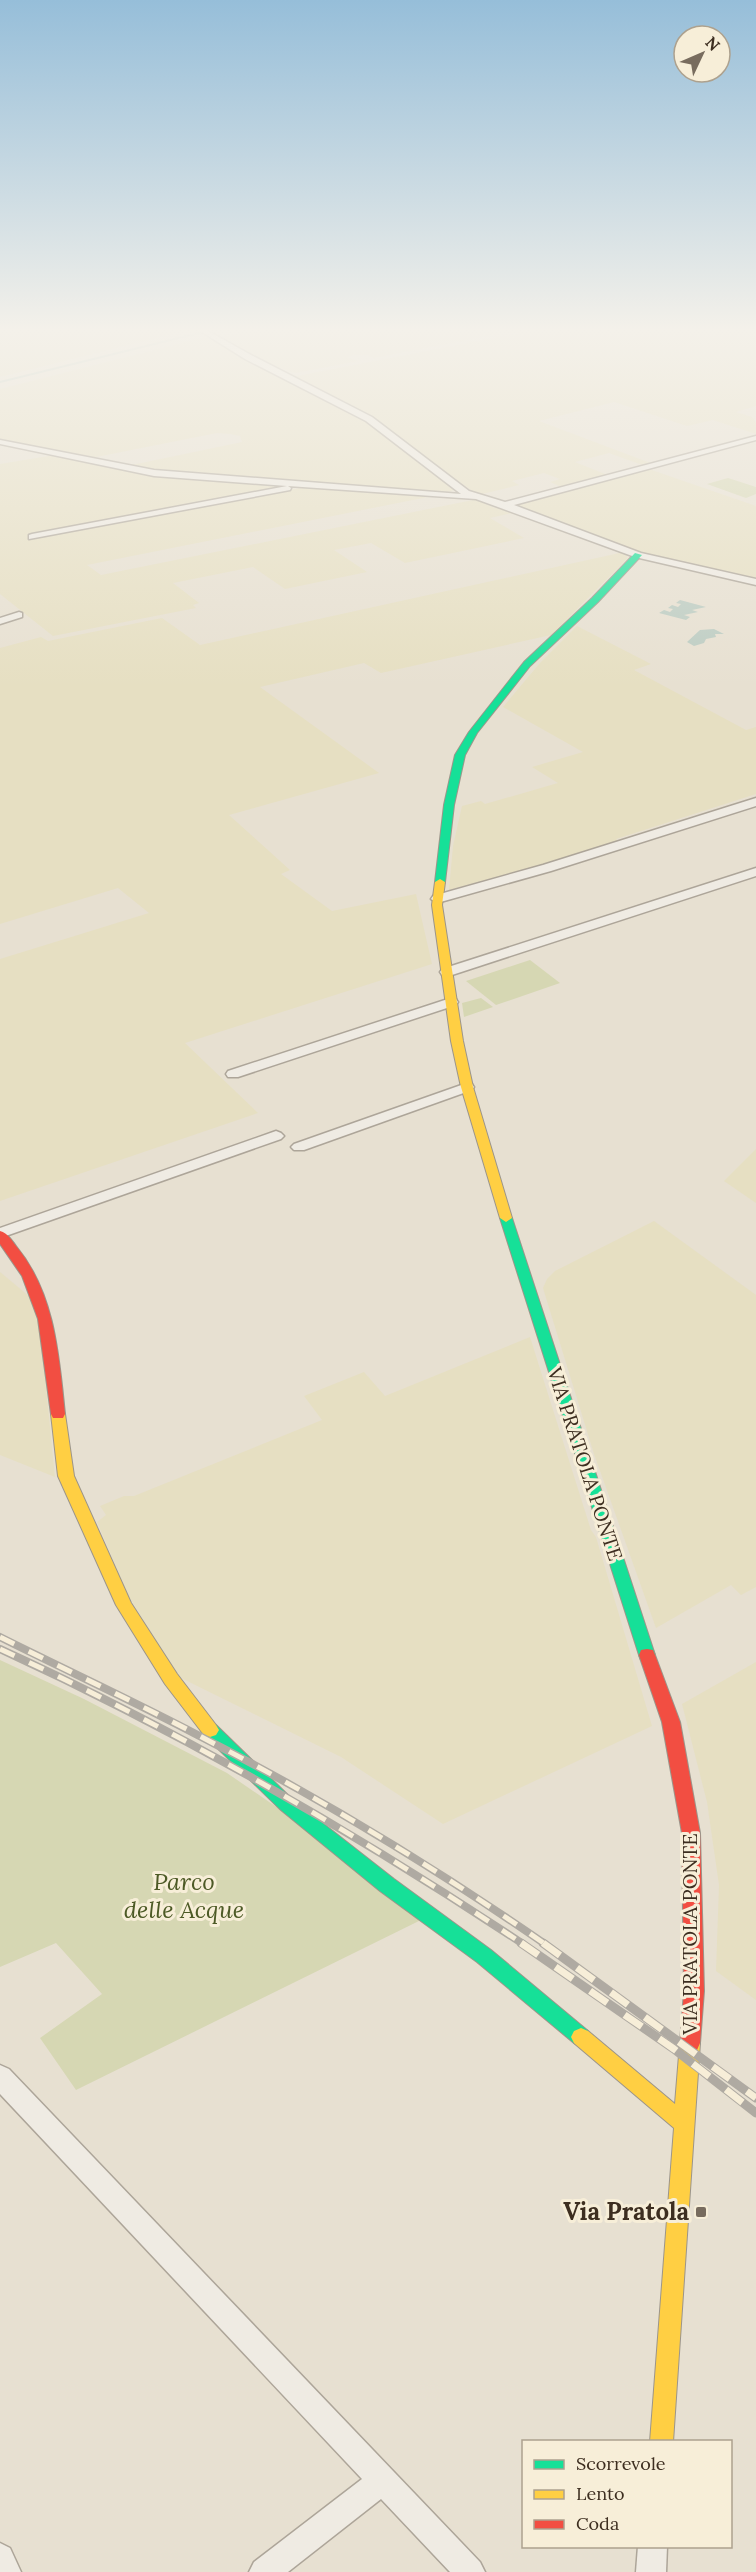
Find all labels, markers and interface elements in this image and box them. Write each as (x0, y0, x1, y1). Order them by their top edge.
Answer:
north arrow (672, 24, 732, 84)
text: N (701, 32, 724, 55)
street label: VIA PRATOLA PONTE (542, 1363, 629, 1564)
street label: VIA PRATOLA PONTE (677, 1833, 702, 2036)
park label: Parco delle Acque (124, 1866, 244, 1925)
place label: Via Pratola (563, 2196, 689, 2227)
marker: Via Pratola (694, 2205, 708, 2219)
legend (522, 2440, 732, 2548)
text: Scorrevole (576, 2452, 666, 2475)
text: Lento (576, 2482, 624, 2505)
text: Coda (576, 2512, 619, 2535)

